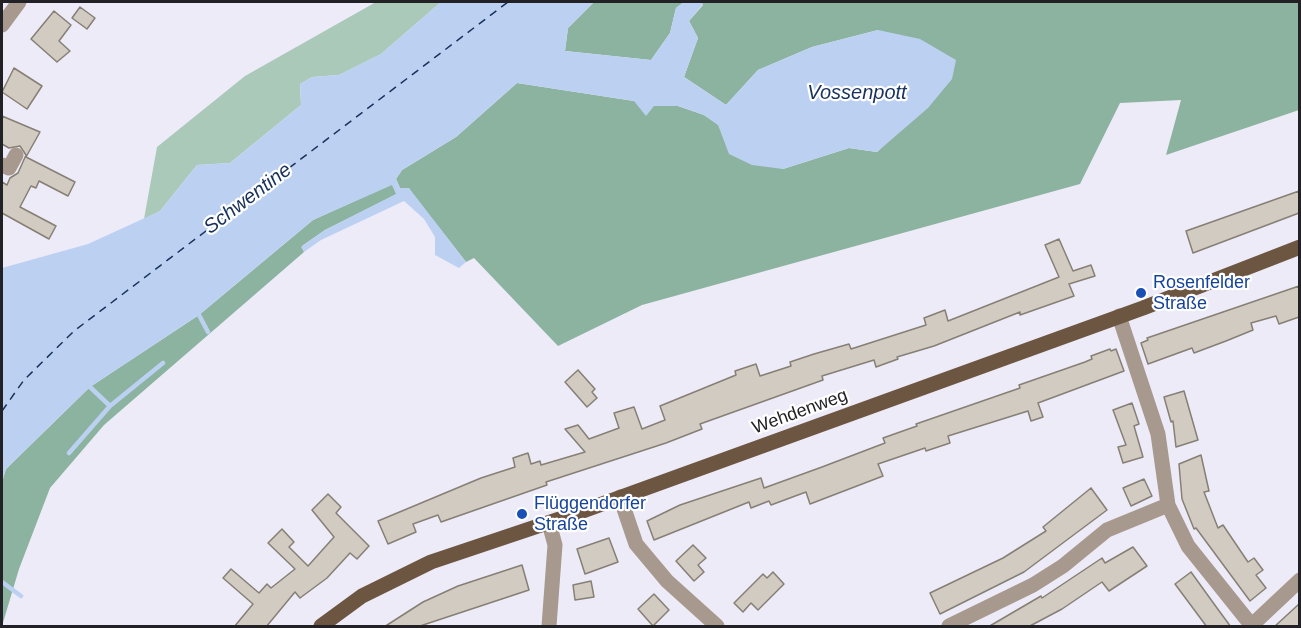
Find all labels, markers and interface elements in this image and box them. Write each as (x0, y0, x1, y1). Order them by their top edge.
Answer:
water label: Vossenpott (807, 81, 907, 105)
water label: Schwentine (199, 158, 297, 240)
place label: Rosenfelder Straße (1153, 272, 1250, 314)
marker: Rosenfelder Straße (1134, 286, 1148, 300)
street label: Wehdenweg (749, 385, 851, 439)
place label: Flüggendorfer Straße (534, 493, 646, 536)
marker: Flüggendorfer Straße (515, 507, 529, 521)

